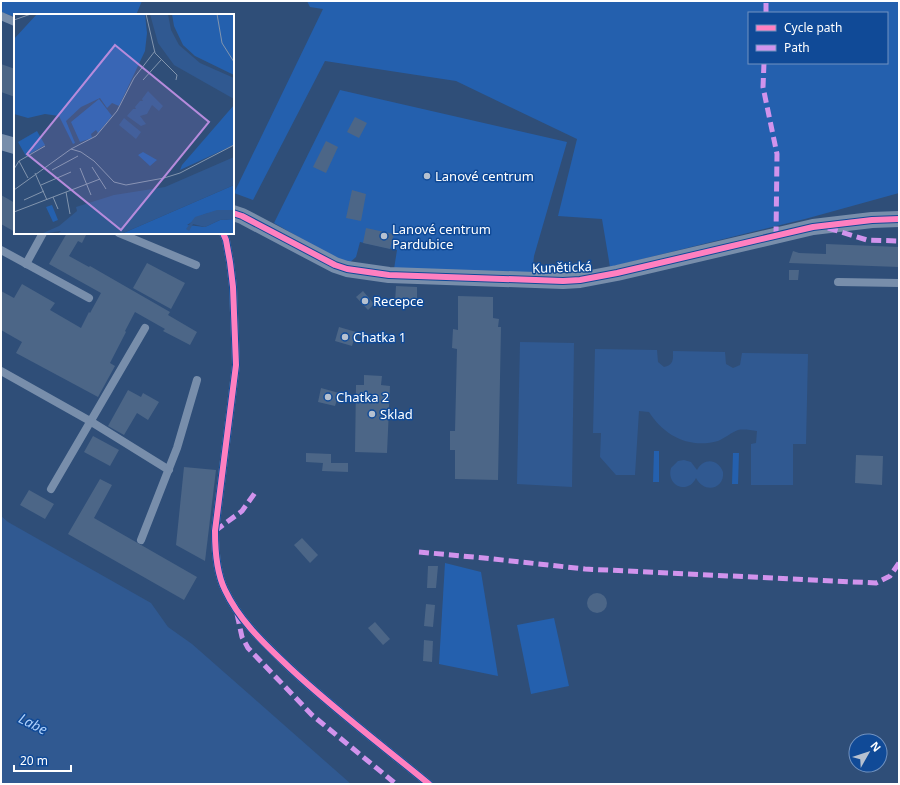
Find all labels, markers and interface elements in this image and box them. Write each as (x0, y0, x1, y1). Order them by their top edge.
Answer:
legend (748, 12, 888, 64)
inset map (14, 14, 234, 234)
text: Cycle path (784, 19, 842, 36)
text: Path (784, 39, 810, 56)
place label: Lanové centrum (435, 167, 534, 185)
marker: Lanové centrum (422, 171, 432, 181)
place label: Lanové centrum Pardubice (392, 220, 491, 253)
marker: Lanové centrum Pardubice (379, 231, 389, 241)
street label: Kunětická (532, 257, 592, 277)
place label: Recepce (373, 292, 424, 310)
marker: Recepce (360, 296, 370, 306)
place label: Chatka 1 (353, 328, 406, 346)
marker: Chatka 1 (340, 332, 350, 342)
place label: Chatka 2 (336, 388, 389, 406)
marker: Chatka 2 (323, 392, 333, 402)
place label: Sklad (380, 405, 413, 423)
marker: Sklad (367, 409, 377, 419)
water label: Labe (16, 708, 51, 739)
north arrow (848, 733, 888, 773)
text: N (868, 738, 885, 755)
scale bar (14, 747, 71, 773)
text: 20 m (20, 752, 48, 769)

